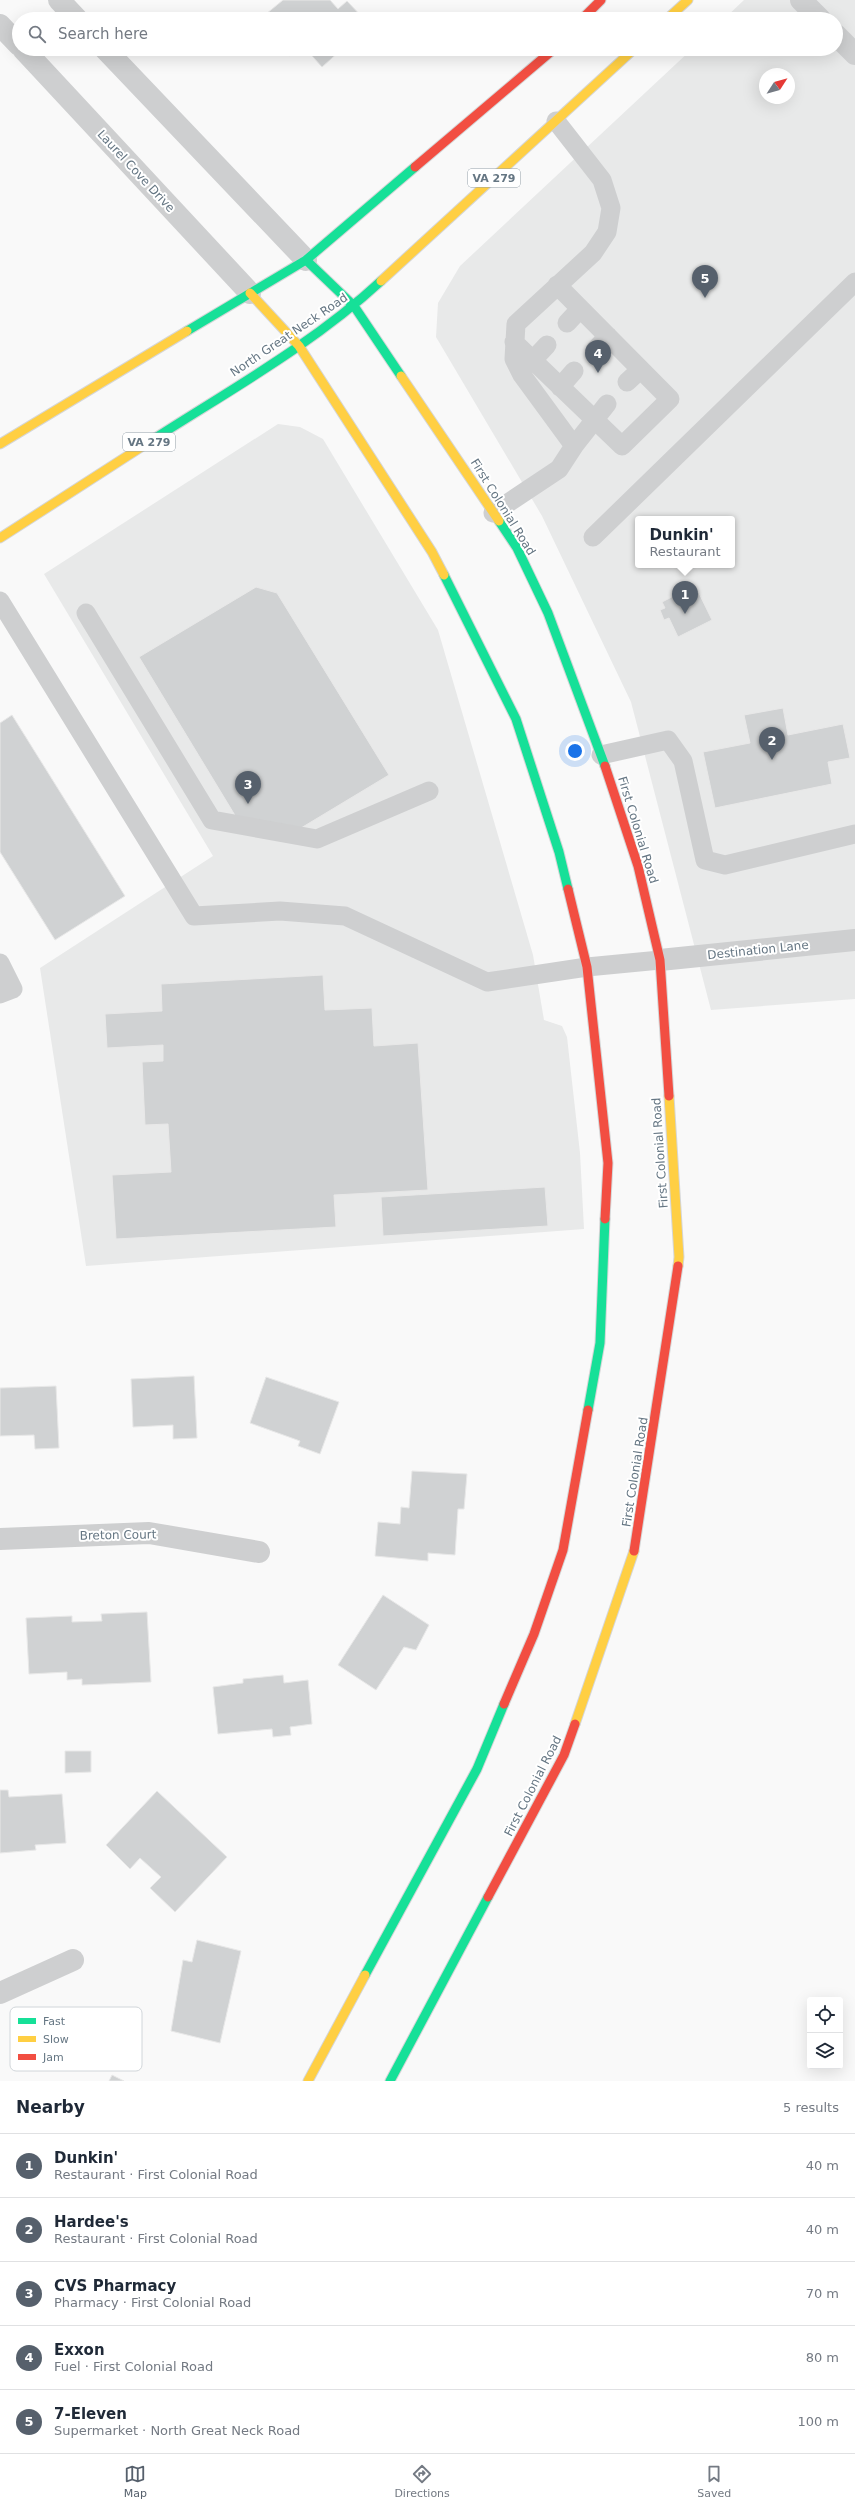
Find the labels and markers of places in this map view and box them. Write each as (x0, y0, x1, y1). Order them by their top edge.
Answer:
pin: 5 (692, 265, 718, 298)
pin: 4 (585, 340, 611, 373)
pin: 1 (672, 581, 698, 614)
pin: 2 (759, 727, 785, 760)
pin: 3 (235, 771, 261, 804)

